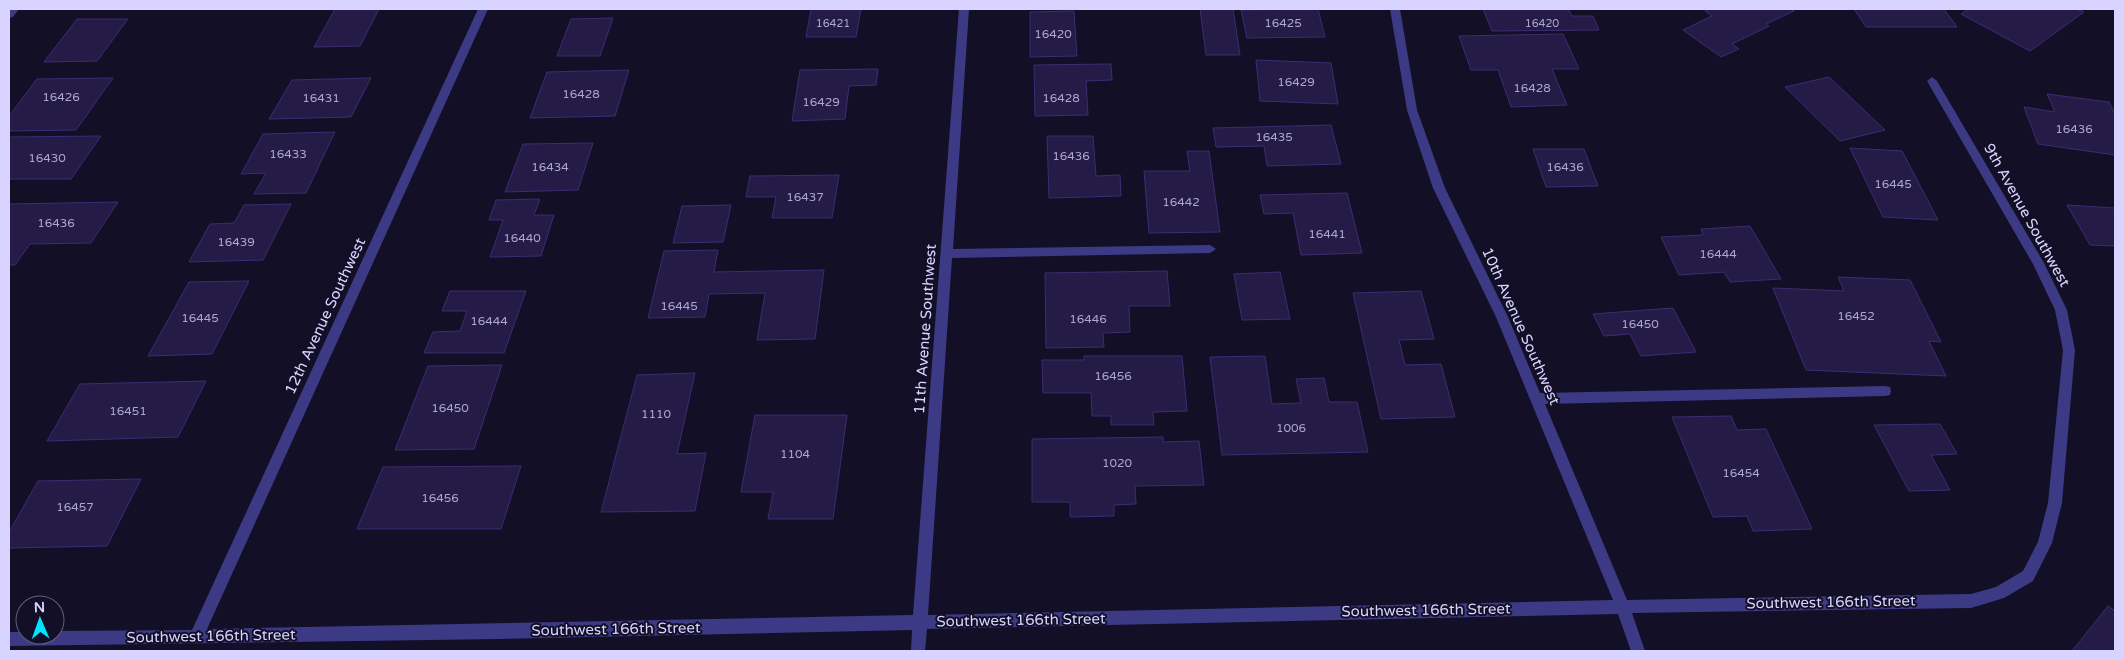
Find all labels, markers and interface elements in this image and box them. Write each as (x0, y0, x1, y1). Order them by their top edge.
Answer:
house number: 16425 (1264, 16, 1302, 30)
house number: 16421 (816, 17, 850, 30)
house number: 16420 (1525, 17, 1559, 30)
house number: 16420 (1034, 27, 1072, 41)
house number: 16429 (1277, 75, 1315, 89)
house number: 16428 (1513, 81, 1551, 95)
house number: 16428 (562, 87, 600, 101)
house number: 16426 (42, 90, 80, 104)
house number: 16431 (302, 91, 340, 105)
house number: 16428 (1042, 91, 1080, 105)
house number: 16429 (802, 95, 840, 109)
house number: 16436 (2055, 122, 2093, 136)
house number: 16435 (1255, 130, 1293, 144)
street label: 9th Avenue Southwest (1980, 140, 2074, 290)
house number: 16433 (269, 147, 307, 161)
house number: 16436 (1052, 149, 1090, 163)
house number: 16430 (28, 151, 66, 165)
house number: 16434 (531, 160, 569, 174)
house number: 16436 (1546, 160, 1584, 174)
house number: 16445 (1874, 177, 1912, 191)
house number: 16437 (786, 190, 824, 204)
house number: 16442 (1162, 195, 1200, 209)
house number: 16436 (37, 216, 75, 230)
house number: 16441 (1308, 227, 1346, 241)
house number: 16440 (503, 231, 541, 245)
house number: 16439 (217, 235, 255, 249)
street label: 12th Avenue Southwest (281, 235, 369, 397)
street label: 11th Avenue Southwest (910, 243, 940, 415)
street label: 10th Avenue Southwest (1478, 244, 1564, 408)
house number: 16444 (1699, 247, 1737, 261)
house number: 16445 (660, 299, 698, 313)
house number: 16452 (1837, 309, 1875, 323)
house number: 16445 (181, 311, 219, 325)
house number: 16446 (1069, 312, 1107, 326)
house number: 16444 (470, 314, 508, 328)
house number: 16450 (1621, 317, 1659, 331)
house number: 16456 (1094, 369, 1132, 383)
house number: 16450 (431, 401, 469, 415)
house number: 16451 (109, 404, 147, 418)
house number: 1110 (641, 407, 672, 421)
house number: 1006 (1276, 421, 1306, 435)
house number: 1104 (780, 447, 811, 461)
house number: 1020 (1102, 456, 1133, 470)
house number: 16454 (1722, 466, 1760, 480)
house number: 16456 (421, 491, 459, 505)
house number: 16457 (56, 500, 94, 514)
street label: Southwest 166th Street (1746, 592, 1916, 612)
north arrow (15, 595, 65, 645)
text: N (34, 599, 45, 616)
street label: Southwest 166th Street (1341, 600, 1511, 620)
street label: Southwest 166th Street (936, 610, 1106, 630)
street label: Southwest 166th Street (531, 619, 701, 639)
street label: Southwest 166th Street (126, 626, 296, 646)

